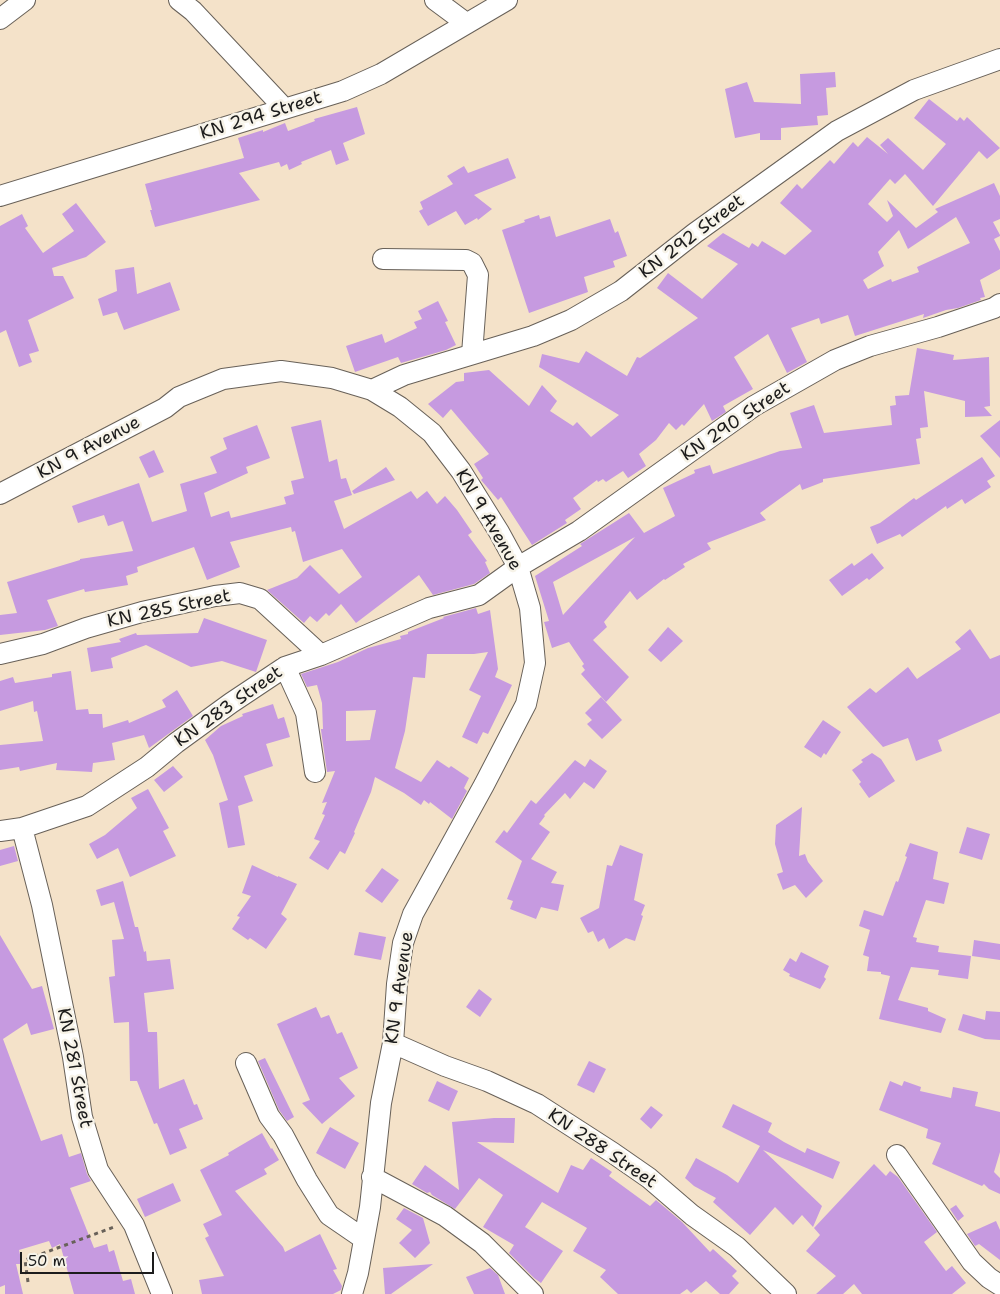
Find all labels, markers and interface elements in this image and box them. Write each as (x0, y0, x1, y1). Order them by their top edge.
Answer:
street label: KN 294 Street (197, 87, 325, 145)
street label: KN 292 Street (635, 190, 749, 284)
street label: KN 290 Street (677, 378, 795, 466)
street label: KN 9 Avenue (34, 412, 144, 484)
street label: KN 9 Avenue (450, 465, 526, 575)
street label: KN 285 Street (105, 585, 233, 633)
street label: KN 283 Street (171, 662, 287, 752)
street label: KN 9 Avenue (381, 930, 419, 1046)
street label: KN 281 Street (52, 1006, 96, 1130)
street label: KN 288 Street (543, 1105, 661, 1193)
scale bar (22, 1242, 156, 1274)
text: 50 m (28, 1251, 66, 1271)

